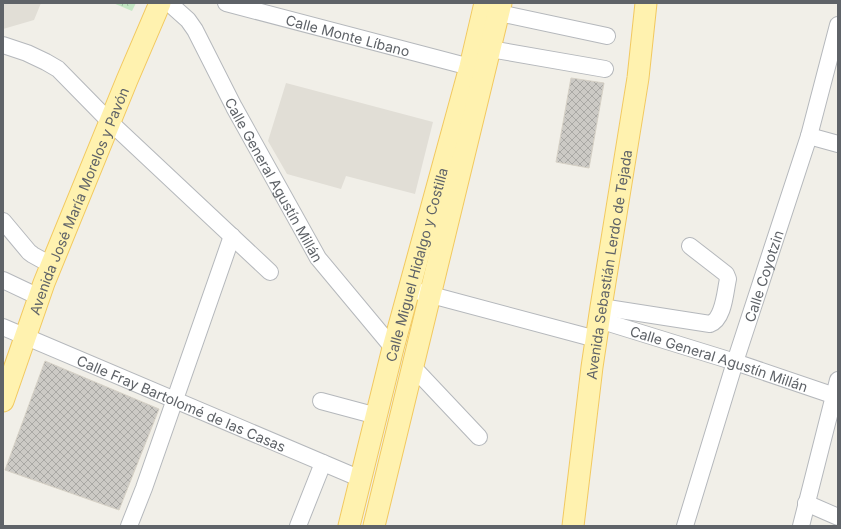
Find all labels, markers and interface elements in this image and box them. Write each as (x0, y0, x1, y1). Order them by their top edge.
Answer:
street label: Calle Monte Líbano (284, 11, 412, 59)
street label: Avenida José María Morelos y Pavón (25, 84, 132, 317)
street label: Calle General Agustín Millán (222, 94, 327, 265)
street label: Avenida Sebastián Lerdo de Tejada (582, 148, 635, 380)
street label: Calle Miguel Hidalgo y Costilla (381, 166, 451, 363)
street label: Calle Coyotzin (740, 228, 786, 324)
street label: Calle General Agustín Millán (628, 322, 810, 395)
street label: Calle Fray Bartolomé de las Casas (75, 351, 289, 455)

